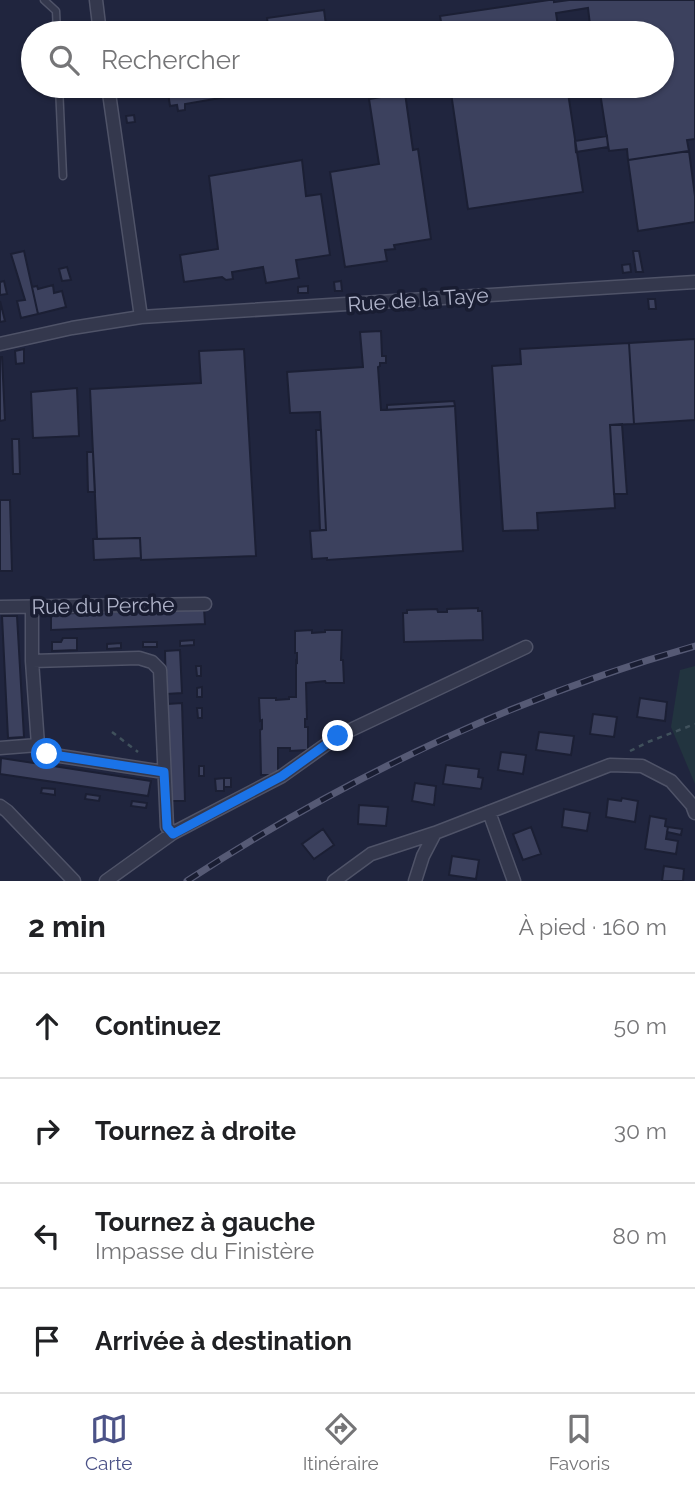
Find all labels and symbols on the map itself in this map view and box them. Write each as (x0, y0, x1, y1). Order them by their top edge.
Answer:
street label: Rue de la Taye (347, 282, 489, 317)
street label: Rue du Perche (31, 592, 175, 619)
route end (322, 720, 353, 751)
route start (31, 738, 62, 769)

